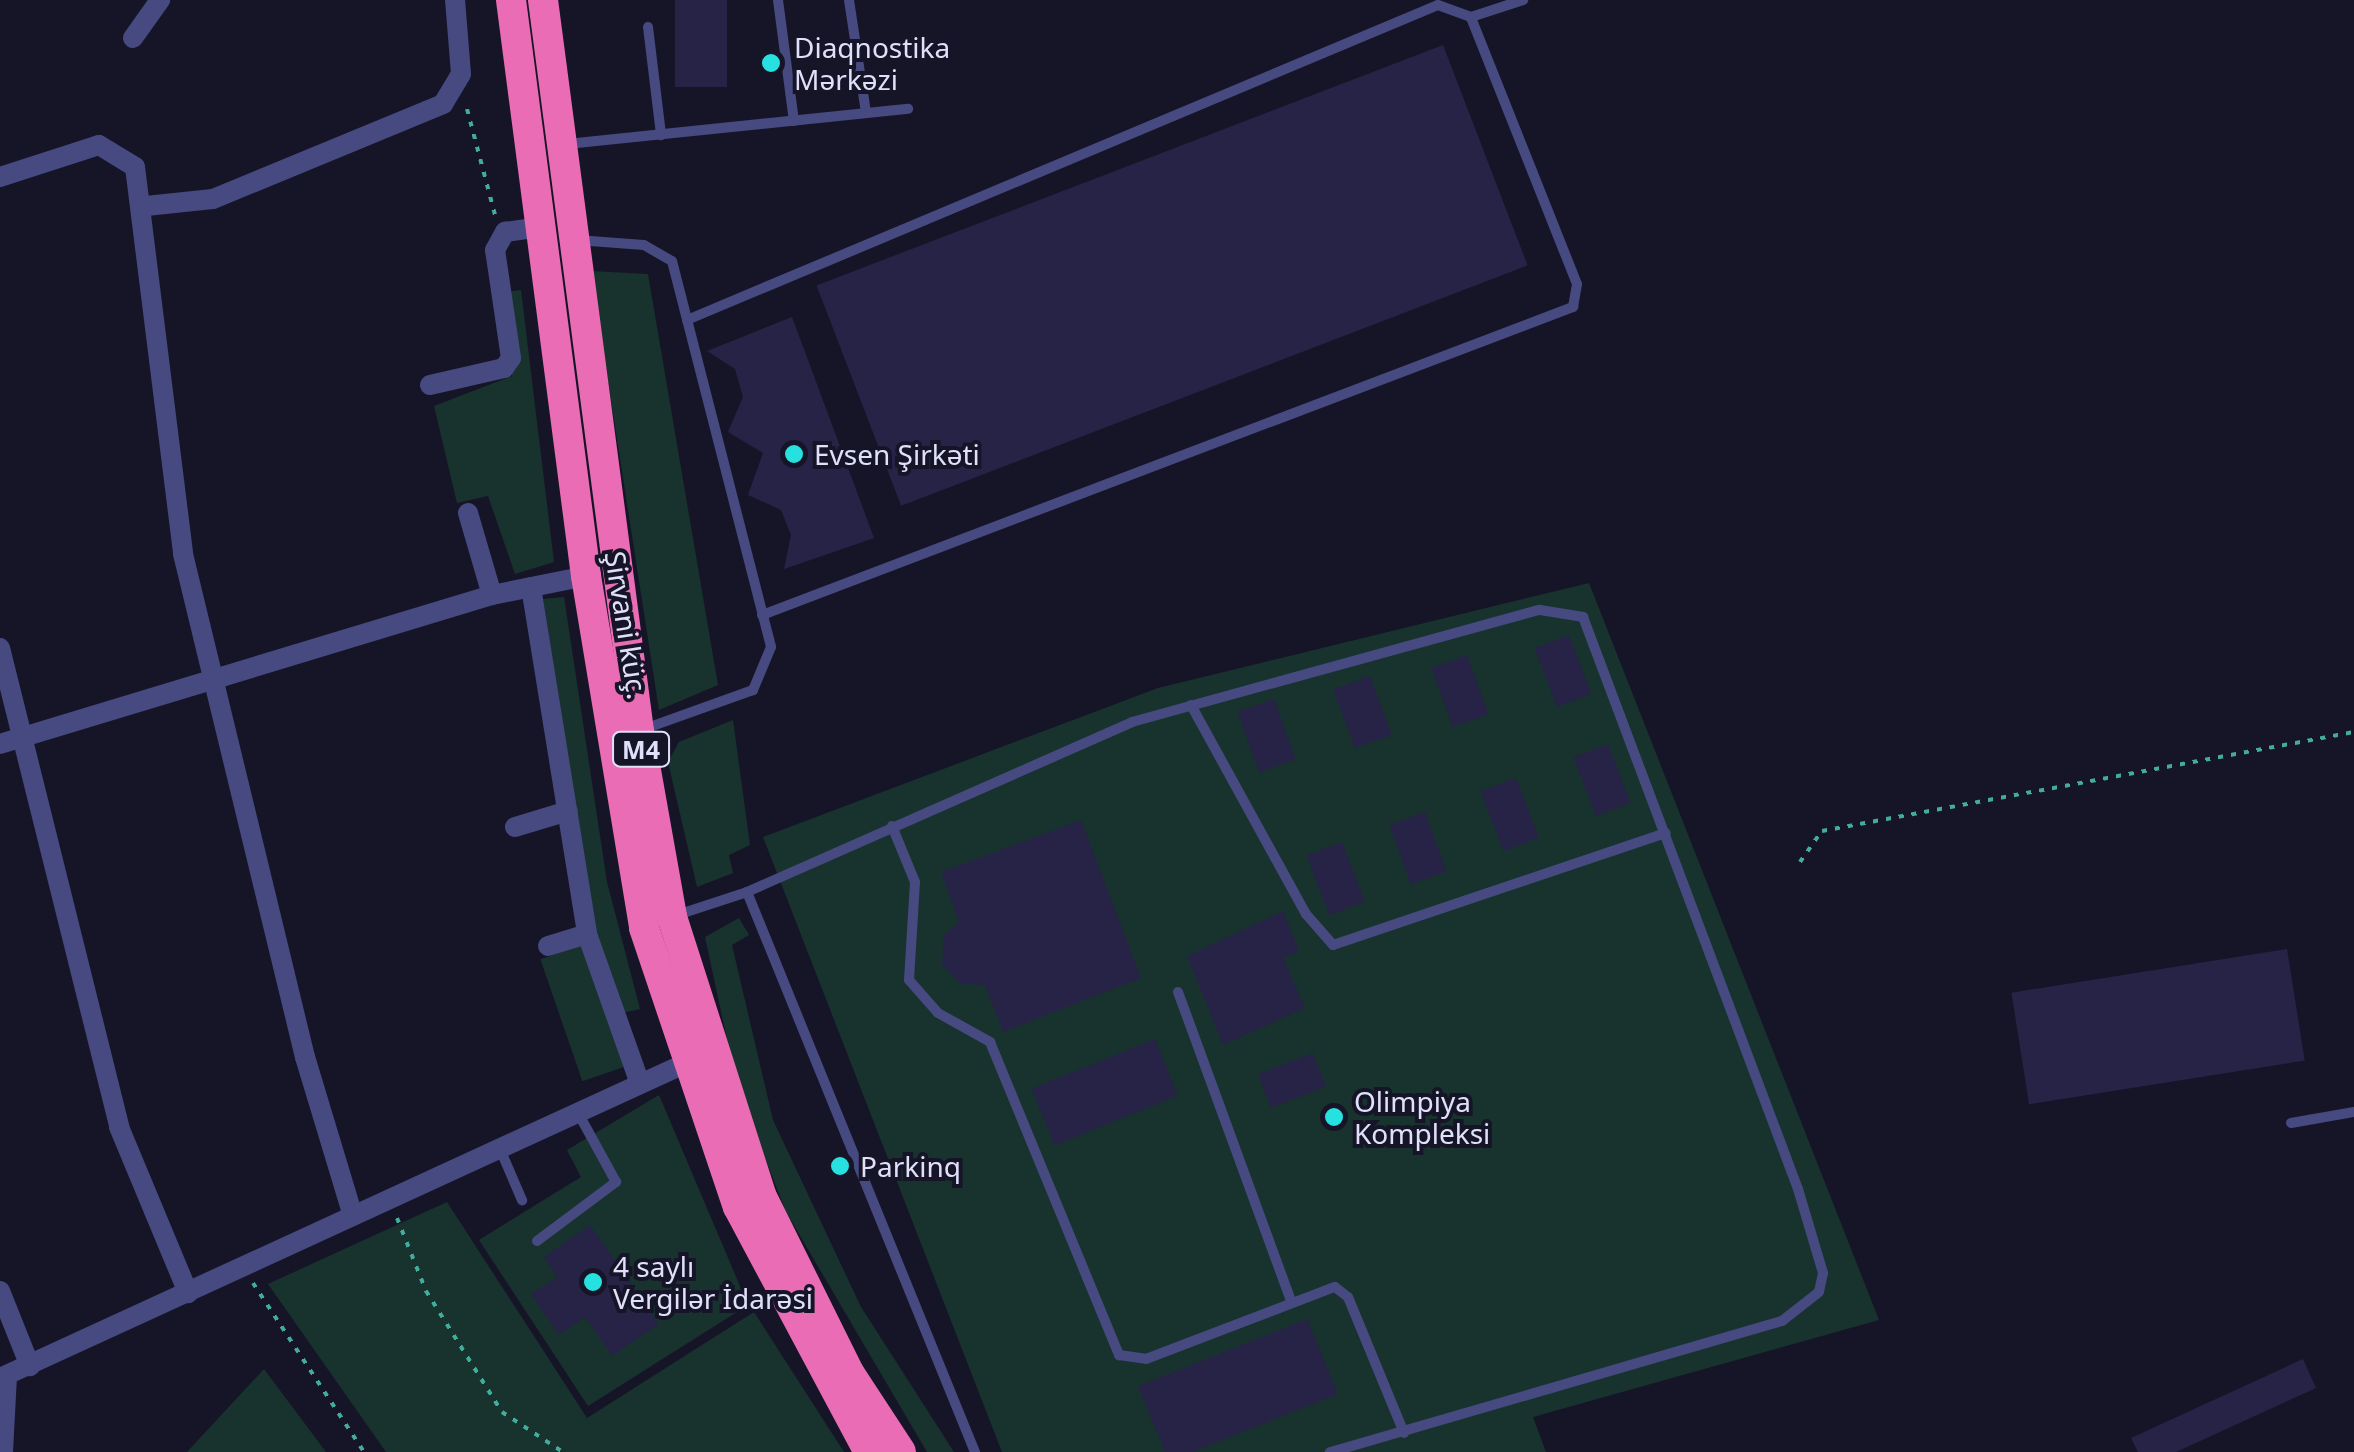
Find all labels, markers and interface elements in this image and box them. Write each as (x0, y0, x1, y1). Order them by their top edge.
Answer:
place label: Diaqnostika Mərkəzi (794, 30, 950, 96)
marker: Diaqnostika Mərkəzi (758, 50, 784, 76)
place label: Evsen Şirkəti (814, 437, 980, 471)
marker: Evsen Şirkəti (783, 443, 805, 465)
street label: Şirvani küç. (599, 549, 655, 701)
road number: M4 (611, 729, 671, 769)
place label: Olimpiya Kompleksi (1354, 1084, 1490, 1150)
marker: Olimpiya Kompleksi (1323, 1106, 1345, 1128)
place label: Parkinq (860, 1149, 961, 1183)
marker: Parkinq (829, 1155, 851, 1177)
place label: 4 saylı Vergilər İdarəsi (613, 1249, 813, 1315)
marker: 4 saylı Vergilər İdarəsi (582, 1271, 604, 1293)

